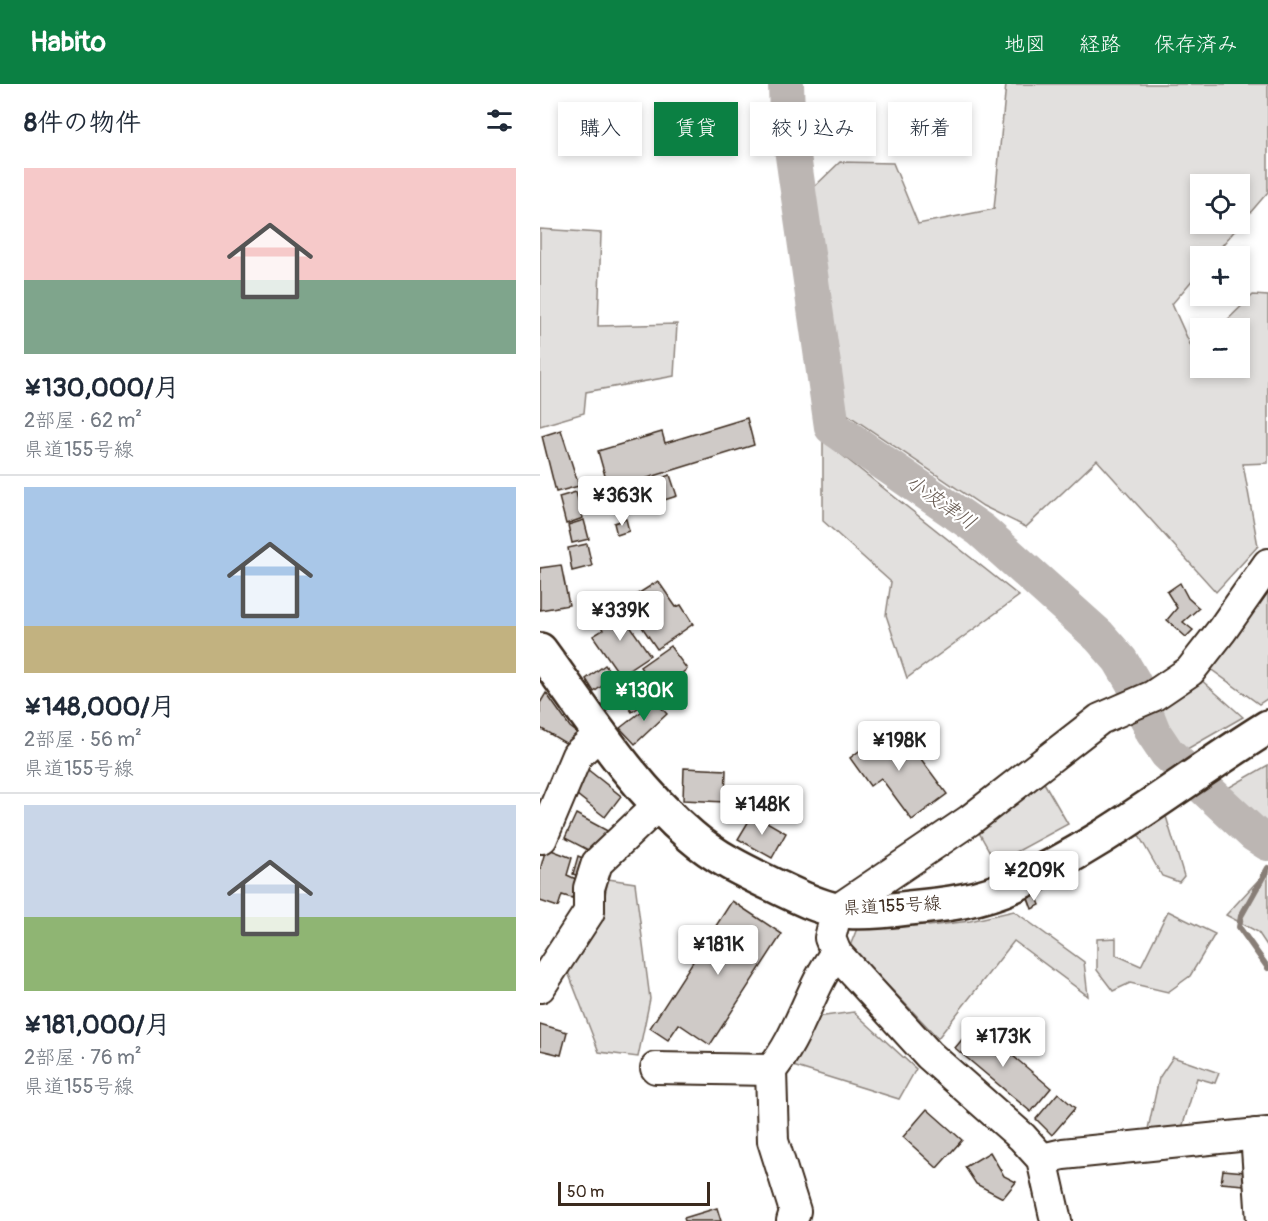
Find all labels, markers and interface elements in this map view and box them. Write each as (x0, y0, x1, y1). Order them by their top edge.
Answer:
text: Habito (30, 25, 106, 60)
text: 地図 (1004, 31, 1046, 58)
text: 経路 (1079, 31, 1121, 58)
text: 保存済み (1154, 31, 1238, 58)
chip: 購入 (558, 102, 642, 156)
chip: 賃貸 (654, 102, 738, 156)
chip: 絞り込み (750, 102, 876, 156)
chip: 新着 (888, 102, 972, 156)
icon: filters (483, 104, 516, 137)
text: 8件の物件 (24, 107, 141, 139)
map controls (1190, 174, 1250, 378)
button: locate (1190, 174, 1250, 234)
icon: home (216, 207, 324, 315)
button: + (1190, 246, 1250, 306)
button: − (1190, 318, 1250, 378)
text: ¥130,000/月 (24, 372, 180, 404)
text: 2部屋 · 62 m² (24, 408, 142, 433)
text: 県道155号線 (24, 437, 134, 462)
water label: 小波津川 (901, 469, 981, 535)
pin: ¥363K (580, 476, 664, 527)
text: ¥363K (592, 483, 652, 508)
icon: home (216, 526, 324, 634)
pin: ¥339K (578, 591, 662, 642)
text: ¥339K (591, 598, 649, 623)
pin: ¥130K (602, 671, 686, 722)
text: ¥130K (615, 678, 673, 703)
text: ¥148,000/月 (24, 691, 176, 723)
pin: ¥198K (857, 721, 941, 772)
text: 2部屋 · 56 m² (24, 727, 142, 752)
text: ¥198K (872, 728, 926, 753)
text: 県道155号線 (24, 756, 134, 781)
pin: ¥148K (720, 785, 804, 836)
text: ¥148K (734, 792, 790, 817)
icon: home (216, 844, 324, 952)
pin: ¥209K (992, 851, 1076, 902)
text: ¥209K (1003, 858, 1065, 883)
street label: 県道155号線 (842, 892, 942, 920)
pin: ¥181K (676, 925, 760, 976)
text: ¥181K (692, 932, 744, 957)
text: ¥181,000/月 (24, 1009, 171, 1041)
pin: ¥173K (961, 1017, 1045, 1068)
text: ¥173K (975, 1024, 1031, 1049)
text: 2部屋 · 76 m² (24, 1045, 141, 1070)
text: 県道155号線 (24, 1074, 134, 1099)
scale bar (558, 1179, 710, 1206)
text: 50 m (567, 1182, 604, 1202)

